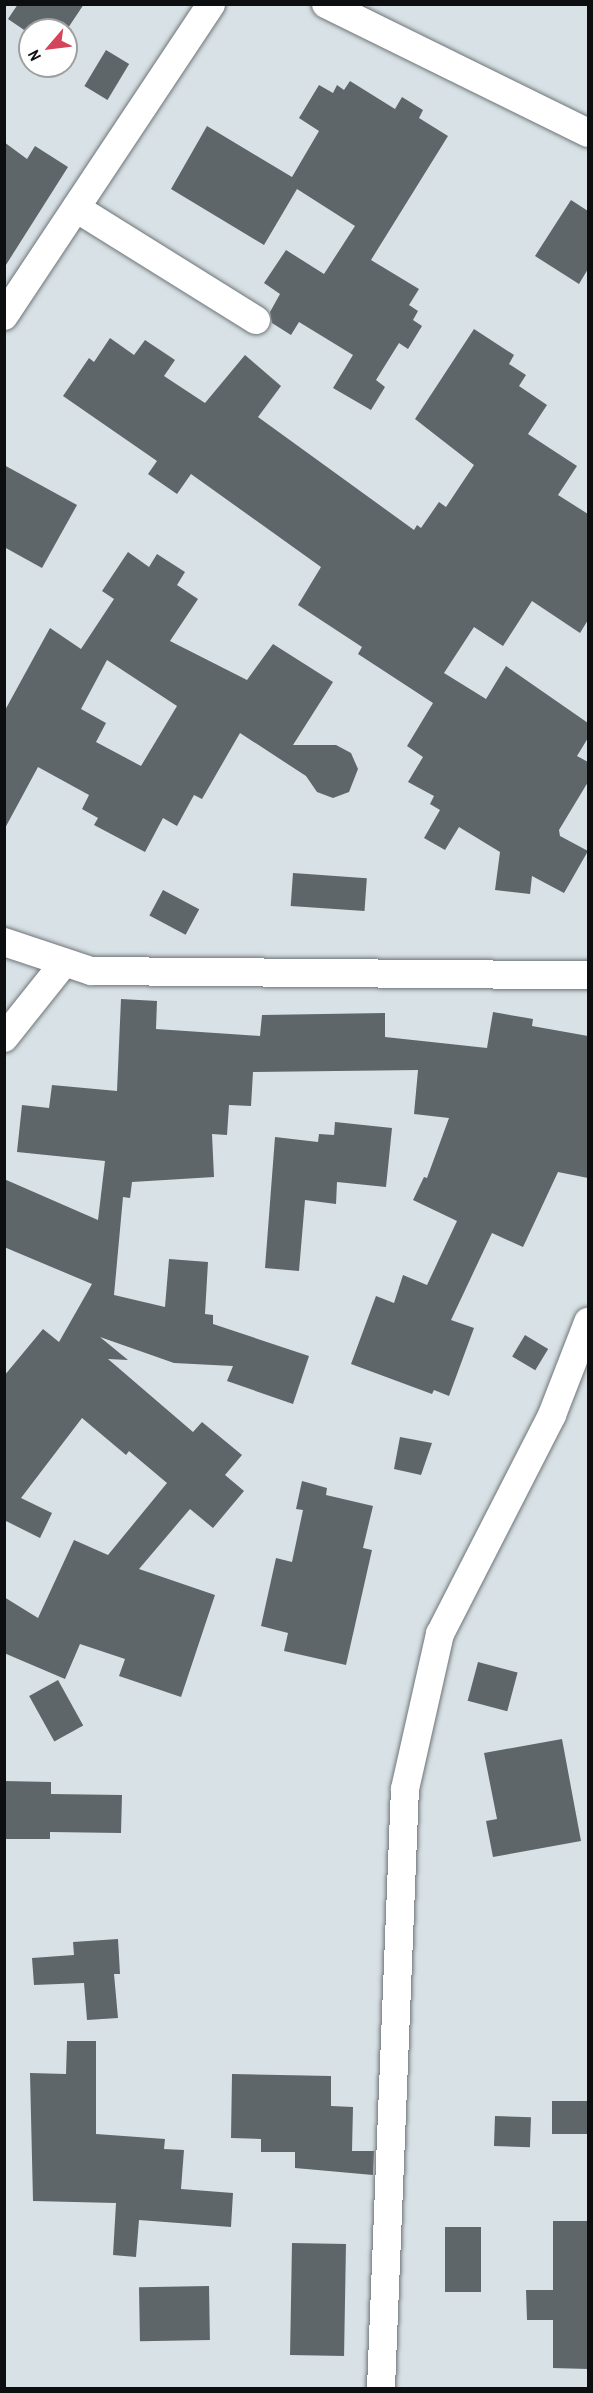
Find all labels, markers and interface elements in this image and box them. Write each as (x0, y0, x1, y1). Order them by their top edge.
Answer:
north arrow (18, 18, 78, 78)
text: N (22, 46, 46, 65)

